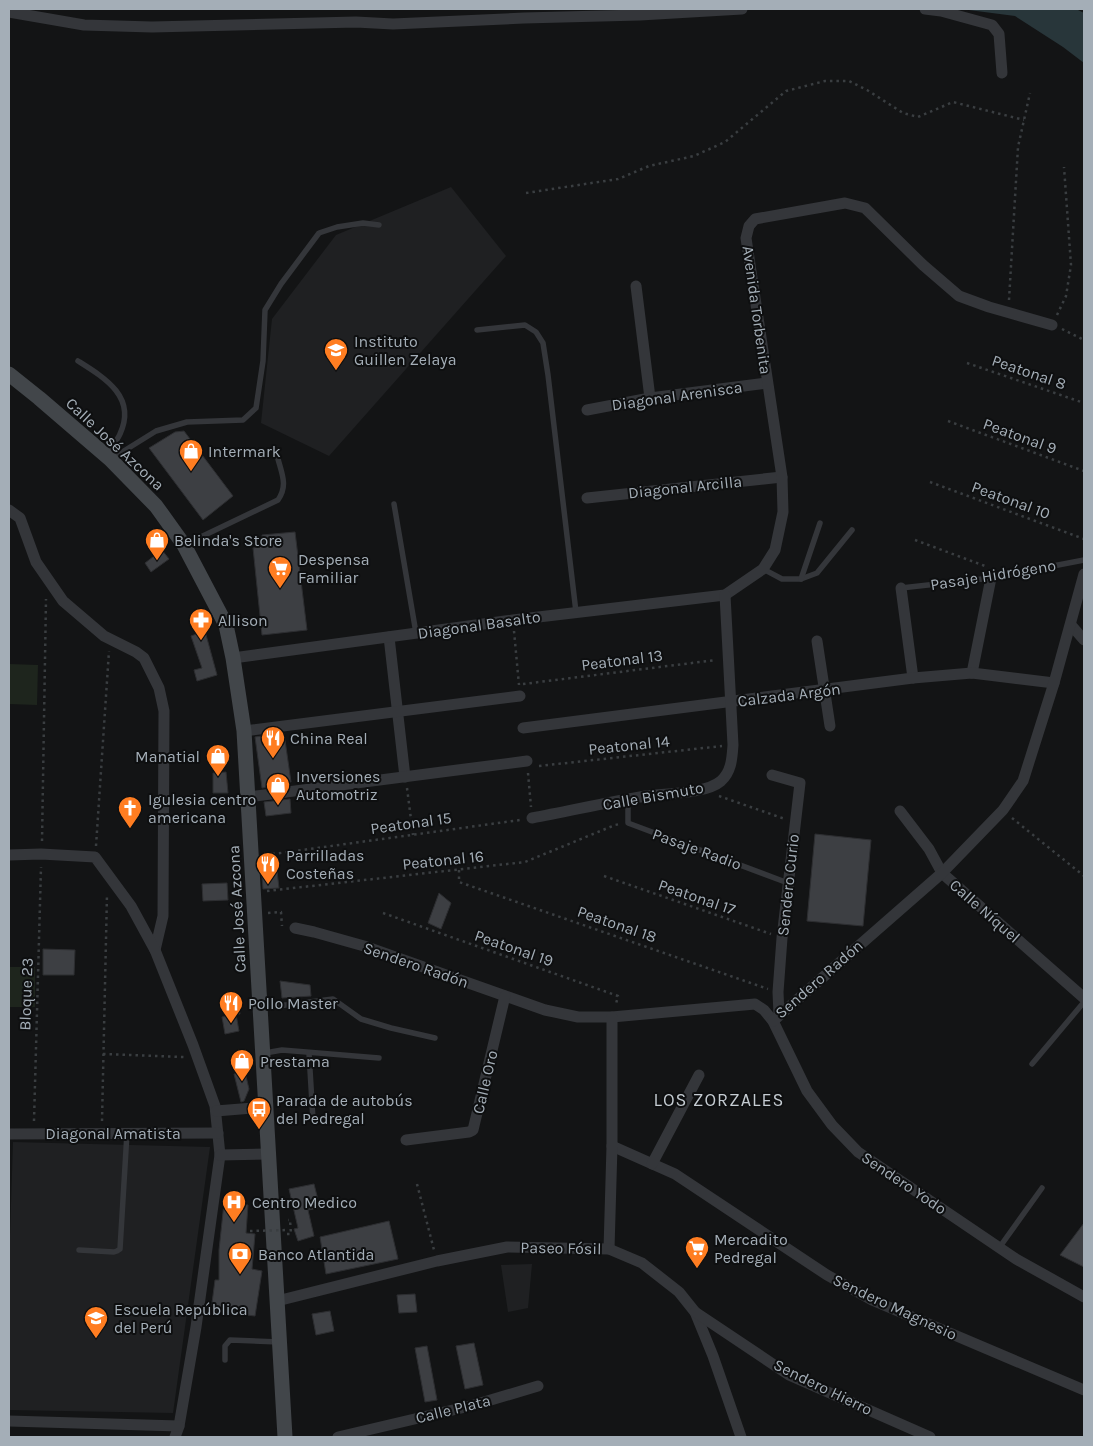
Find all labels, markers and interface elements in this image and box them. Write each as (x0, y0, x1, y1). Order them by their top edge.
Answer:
street label: Avenida Torbenita (739, 244, 775, 376)
place label: Instituto Guillen Zelaya (354, 332, 457, 369)
school or university icon: Instituto Guillen Zelaya (323, 337, 349, 371)
street label: Peatonal 8 (989, 350, 1069, 394)
street label: Diagonal Arenisca (610, 377, 744, 415)
street label: Calle José Azcona (62, 394, 168, 494)
street label: Peatonal 9 (981, 414, 1059, 458)
shop icon: Intermark (178, 438, 204, 472)
place label: Intermark (208, 442, 281, 461)
street label: Diagonal Arcilla (627, 472, 743, 502)
street label: Peatonal 10 (969, 477, 1053, 523)
shop icon: Belinda's Store (144, 527, 170, 561)
place label: Belinda's Store (174, 531, 282, 550)
place label: Despensa Familiar (298, 550, 370, 587)
supermarket icon: Despensa Familiar (267, 555, 293, 589)
street label: Pasaje Hidrógeno (929, 556, 1057, 594)
pharmacy icon: Allison (188, 607, 214, 641)
street label: Diagonal Basalto (416, 607, 542, 643)
place label: Allison (218, 611, 268, 630)
street label: Peatonal 13 (580, 646, 664, 674)
street label: Calzada Argón (736, 679, 842, 711)
restaurant icon: China Real (260, 725, 286, 759)
place label: China Real (290, 729, 368, 748)
street label: Peatonal 14 (587, 731, 671, 759)
shop icon: Manatial (205, 743, 231, 777)
place label: Manatial (135, 747, 200, 766)
place label: Inversiones Automotriz (296, 767, 380, 804)
shop icon: Inversiones Automotriz (265, 772, 291, 806)
street label: Calle Bismuto (601, 778, 705, 814)
place label: Igulesia centro americana (148, 790, 256, 827)
church icon: Igulesia centro americana (117, 795, 143, 829)
street label: Peatonal 15 (369, 808, 453, 838)
street label: Pasaje Radio (650, 824, 744, 874)
street label: Sendero Curio (773, 833, 803, 937)
street label: Calle José Azcona (224, 845, 250, 973)
place label: Parrilladas Costeñas (286, 846, 364, 883)
street label: Peatonal 16 (401, 846, 485, 874)
restaurant icon: Parrilladas Costeñas (255, 851, 281, 885)
street label: Peatonal 17 (656, 875, 738, 919)
street label: Calle Níquel (946, 875, 1024, 947)
street label: Peatonal 18 (575, 902, 659, 946)
street label: Peatonal 19 (472, 926, 556, 970)
street label: Sendero Radón (771, 936, 867, 1022)
street label: Sendero Radón (361, 938, 471, 992)
street label: Bloque 23 (15, 957, 37, 1031)
restaurant icon: Pollo Master (218, 990, 244, 1024)
place label: Pollo Master (248, 994, 338, 1013)
shop icon: Prestama (229, 1048, 255, 1082)
street label: Calle Oro (468, 1048, 502, 1116)
place label: Prestama (260, 1052, 330, 1071)
district label: LOS ZORZALES (654, 1089, 784, 1111)
place label: Parada de autobús del Pedregal (276, 1091, 413, 1128)
bus stop icon: Parada de autobús del Pedregal (246, 1096, 272, 1130)
street label: Diagonal Amatista (45, 1124, 181, 1143)
street label: Sendero Yodo (858, 1148, 950, 1218)
hospital icon: Centro Medico (221, 1189, 247, 1223)
place label: Centro Medico (252, 1193, 357, 1212)
place label: Mercadito Pedregal (714, 1230, 788, 1267)
supermarket icon: Mercadito Pedregal (684, 1235, 710, 1269)
street label: Paseo Fósil (520, 1238, 602, 1258)
bank icon: Banco Atlantida (227, 1241, 253, 1275)
place label: Banco Atlantida (258, 1245, 374, 1264)
street label: Sendero Magnesio (830, 1270, 960, 1344)
place label: Escuela República del Perú (114, 1300, 248, 1337)
school or university icon: Escuela República del Perú (83, 1305, 109, 1339)
street label: Sendero Hierro (770, 1355, 876, 1419)
street label: Calle Plata (414, 1391, 492, 1427)

